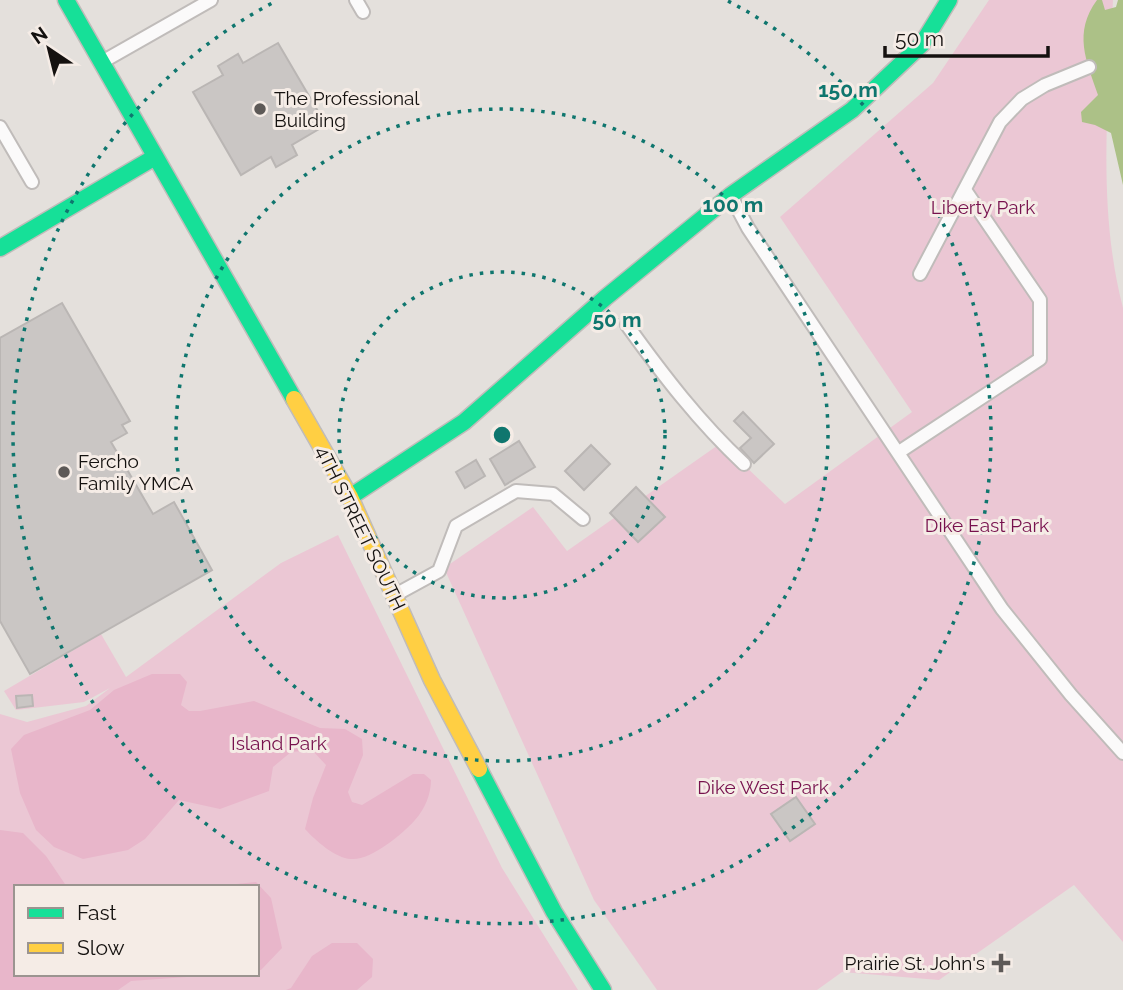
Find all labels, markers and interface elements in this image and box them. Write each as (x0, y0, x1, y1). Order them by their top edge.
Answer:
north arrow (14, 14, 84, 84)
scale bar (885, 14, 1048, 58)
text: N (27, 22, 51, 48)
text: 50 m (895, 26, 944, 51)
text: 150 m (818, 77, 878, 102)
place label: The Professional Building (274, 87, 420, 131)
marker: The Professional Building (252, 101, 268, 117)
text: 100 m (703, 192, 763, 217)
park label: Liberty Park (931, 196, 1035, 218)
text: 50 m (592, 307, 642, 332)
centre of rings (490, 423, 514, 447)
street label: 4TH STREET SOUTH (312, 442, 410, 614)
place label: Fercho Family YMCA (78, 450, 194, 494)
marker: Fercho Family YMCA (56, 464, 72, 480)
park label: Dike East Park (925, 514, 1049, 536)
park label: Island Park (231, 732, 327, 754)
park label: Dike West Park (697, 776, 829, 798)
legend (14, 885, 259, 976)
text: Fast (77, 900, 117, 925)
text: Slow (77, 935, 125, 960)
place label: Prairie St. John's (845, 952, 985, 974)
marker: Prairie St. John's (991, 953, 1011, 973)

